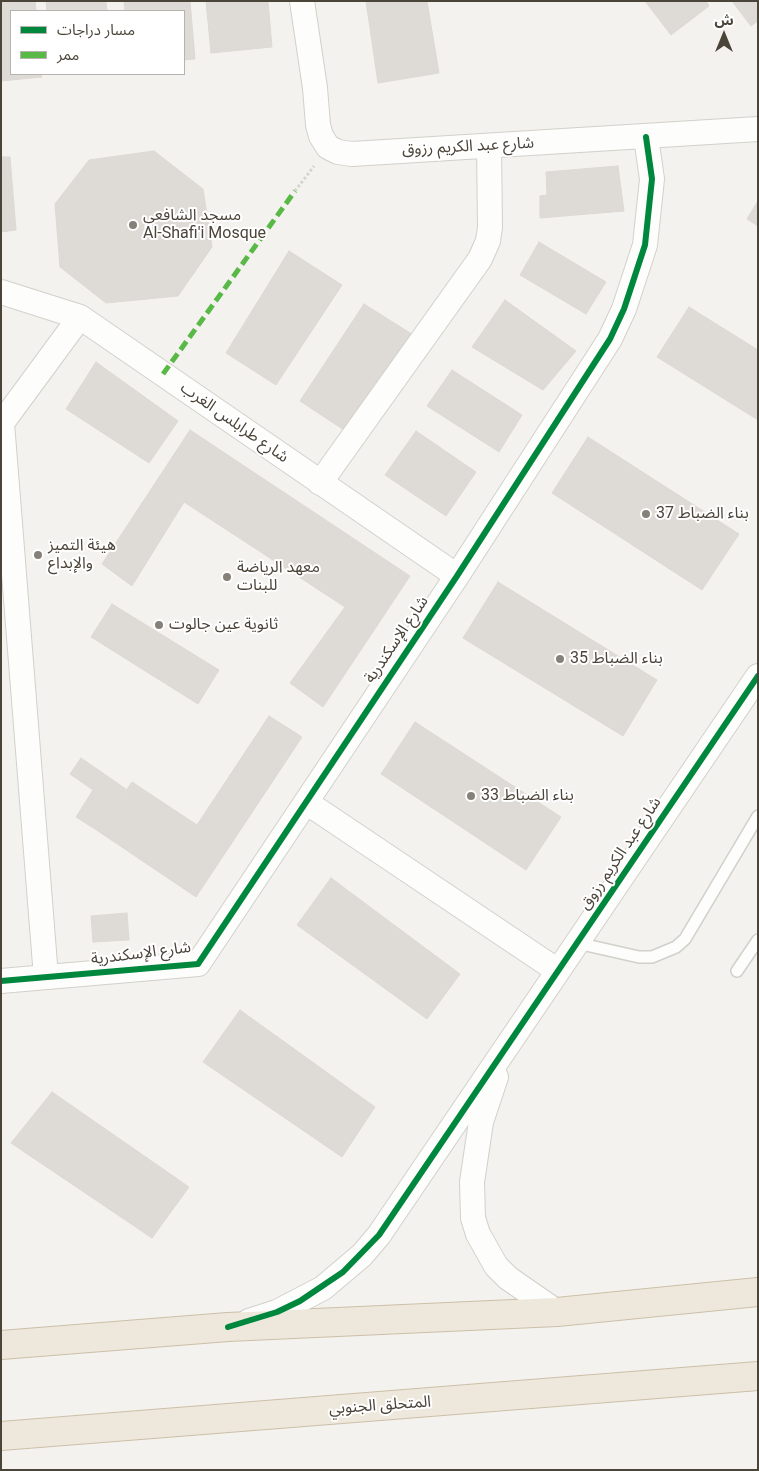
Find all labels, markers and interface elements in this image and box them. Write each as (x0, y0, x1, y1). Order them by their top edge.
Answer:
legend (10, 10, 185, 75)
north arrow (699, 10, 749, 60)
text: ش (714, 12, 734, 28)
text: مسار دراجات (57, 21, 135, 39)
text: ممر (57, 46, 80, 64)
street label: شارع عبد الكريم رزوق (402, 134, 534, 160)
place label: مسجد الشافعي Al-Shafi'i Mosque (143, 206, 266, 244)
marker: مسجد الشافعي Al-Shafi'i Mosque (127, 219, 139, 231)
street label: شارع طرابلس الغرب (176, 379, 292, 467)
place label: بناء الضباط 37 (656, 504, 749, 524)
marker: بناء الضباط 37 (640, 508, 652, 520)
place label: هيئة التميز والإبداع (48, 536, 116, 574)
marker: هيئة التميز والإبداع (32, 549, 44, 561)
place label: معهد الرياضة للبنات (237, 558, 320, 596)
marker: معهد الرياضة للبنات (221, 571, 233, 583)
street label: شارع الإسكندرية (361, 593, 433, 687)
place label: ثانوية عين جالوت (169, 615, 278, 635)
marker: ثانوية عين جالوت (153, 619, 165, 631)
place label: بناء الضباط 35 (570, 649, 663, 669)
marker: بناء الضباط 35 (554, 653, 566, 665)
place label: بناء الضباط 33 (481, 786, 574, 806)
marker: بناء الضباط 33 (465, 790, 477, 802)
street label: شارع عبد الكريم رزوق (576, 794, 666, 914)
street label: شارع الإسكندرية (90, 938, 192, 970)
street label: المتحلق الجنوبي (328, 1393, 432, 1419)

